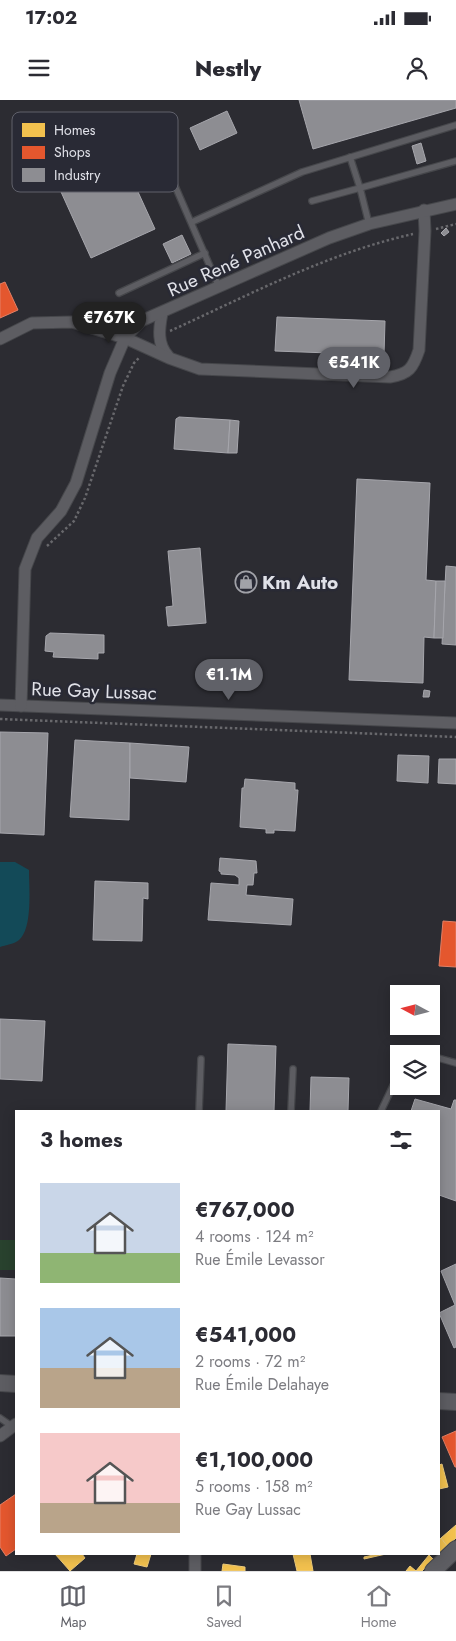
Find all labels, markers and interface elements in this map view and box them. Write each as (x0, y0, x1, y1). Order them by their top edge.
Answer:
text: 17:02 (25, 4, 77, 31)
text: Nestly (195, 52, 261, 84)
icon: menu (25, 54, 53, 82)
icon: person (403, 54, 431, 82)
legend (12, 112, 178, 192)
text: Homes (54, 120, 96, 140)
text: Shops (54, 142, 91, 162)
text: Industry (54, 165, 101, 185)
street label: Rue René Panhard (163, 219, 309, 303)
pin: €767K (74, 302, 144, 344)
text: €767K (83, 306, 135, 329)
pin: €541K (319, 346, 389, 389)
text: €541K (328, 351, 380, 374)
place label: Km Auto (262, 569, 338, 596)
shop icon: Km Auto (234, 570, 258, 594)
pin: €1.1M (194, 658, 264, 701)
text: €1.1M (206, 663, 252, 686)
street label: Rue Gay Lussac (31, 675, 157, 707)
north arrow (390, 985, 440, 1035)
map controls (390, 985, 440, 1095)
button: layers (390, 1045, 440, 1095)
text: 3 homes (40, 1125, 123, 1155)
icon: filters (387, 1126, 415, 1154)
text: €767,000 (195, 1195, 295, 1225)
icon: home (80, 1203, 140, 1263)
text: 4 rooms · 124 m² (195, 1225, 314, 1248)
text: Rue Émile Levassor (195, 1248, 325, 1271)
text: €541,000 (195, 1320, 296, 1350)
icon: home (80, 1328, 140, 1388)
text: 2 rooms · 72 m² (195, 1350, 305, 1373)
text: Rue Émile Delahaye (195, 1373, 329, 1396)
text: €1,100,000 (195, 1445, 313, 1475)
icon: home (80, 1453, 140, 1513)
text: 5 rooms · 158 m² (195, 1475, 313, 1498)
text: Rue Gay Lussac (195, 1498, 301, 1521)
tab: Map (59, 1582, 87, 1632)
tab: Saved (206, 1582, 242, 1632)
tab: Home (361, 1582, 397, 1632)

